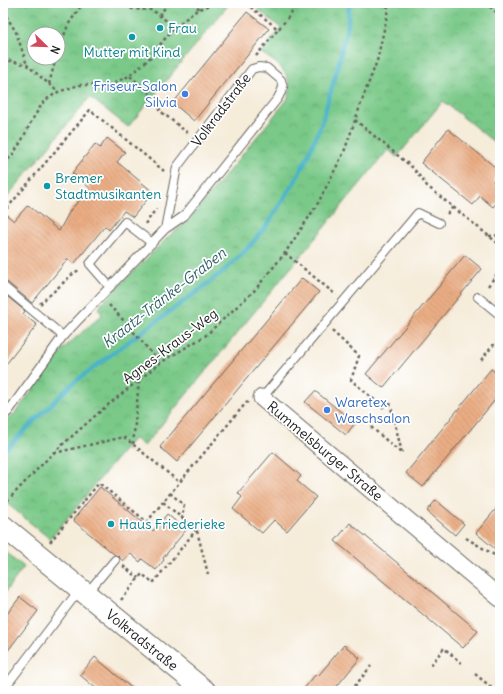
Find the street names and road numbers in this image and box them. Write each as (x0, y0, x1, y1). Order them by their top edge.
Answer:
street label: Volkradstraße (187, 69, 255, 151)
street label: Agnes-Kraus-Weg (119, 304, 221, 388)
street label: Rummelsburger Straße (264, 397, 386, 505)
street label: Volkradstraße (102, 605, 182, 675)

